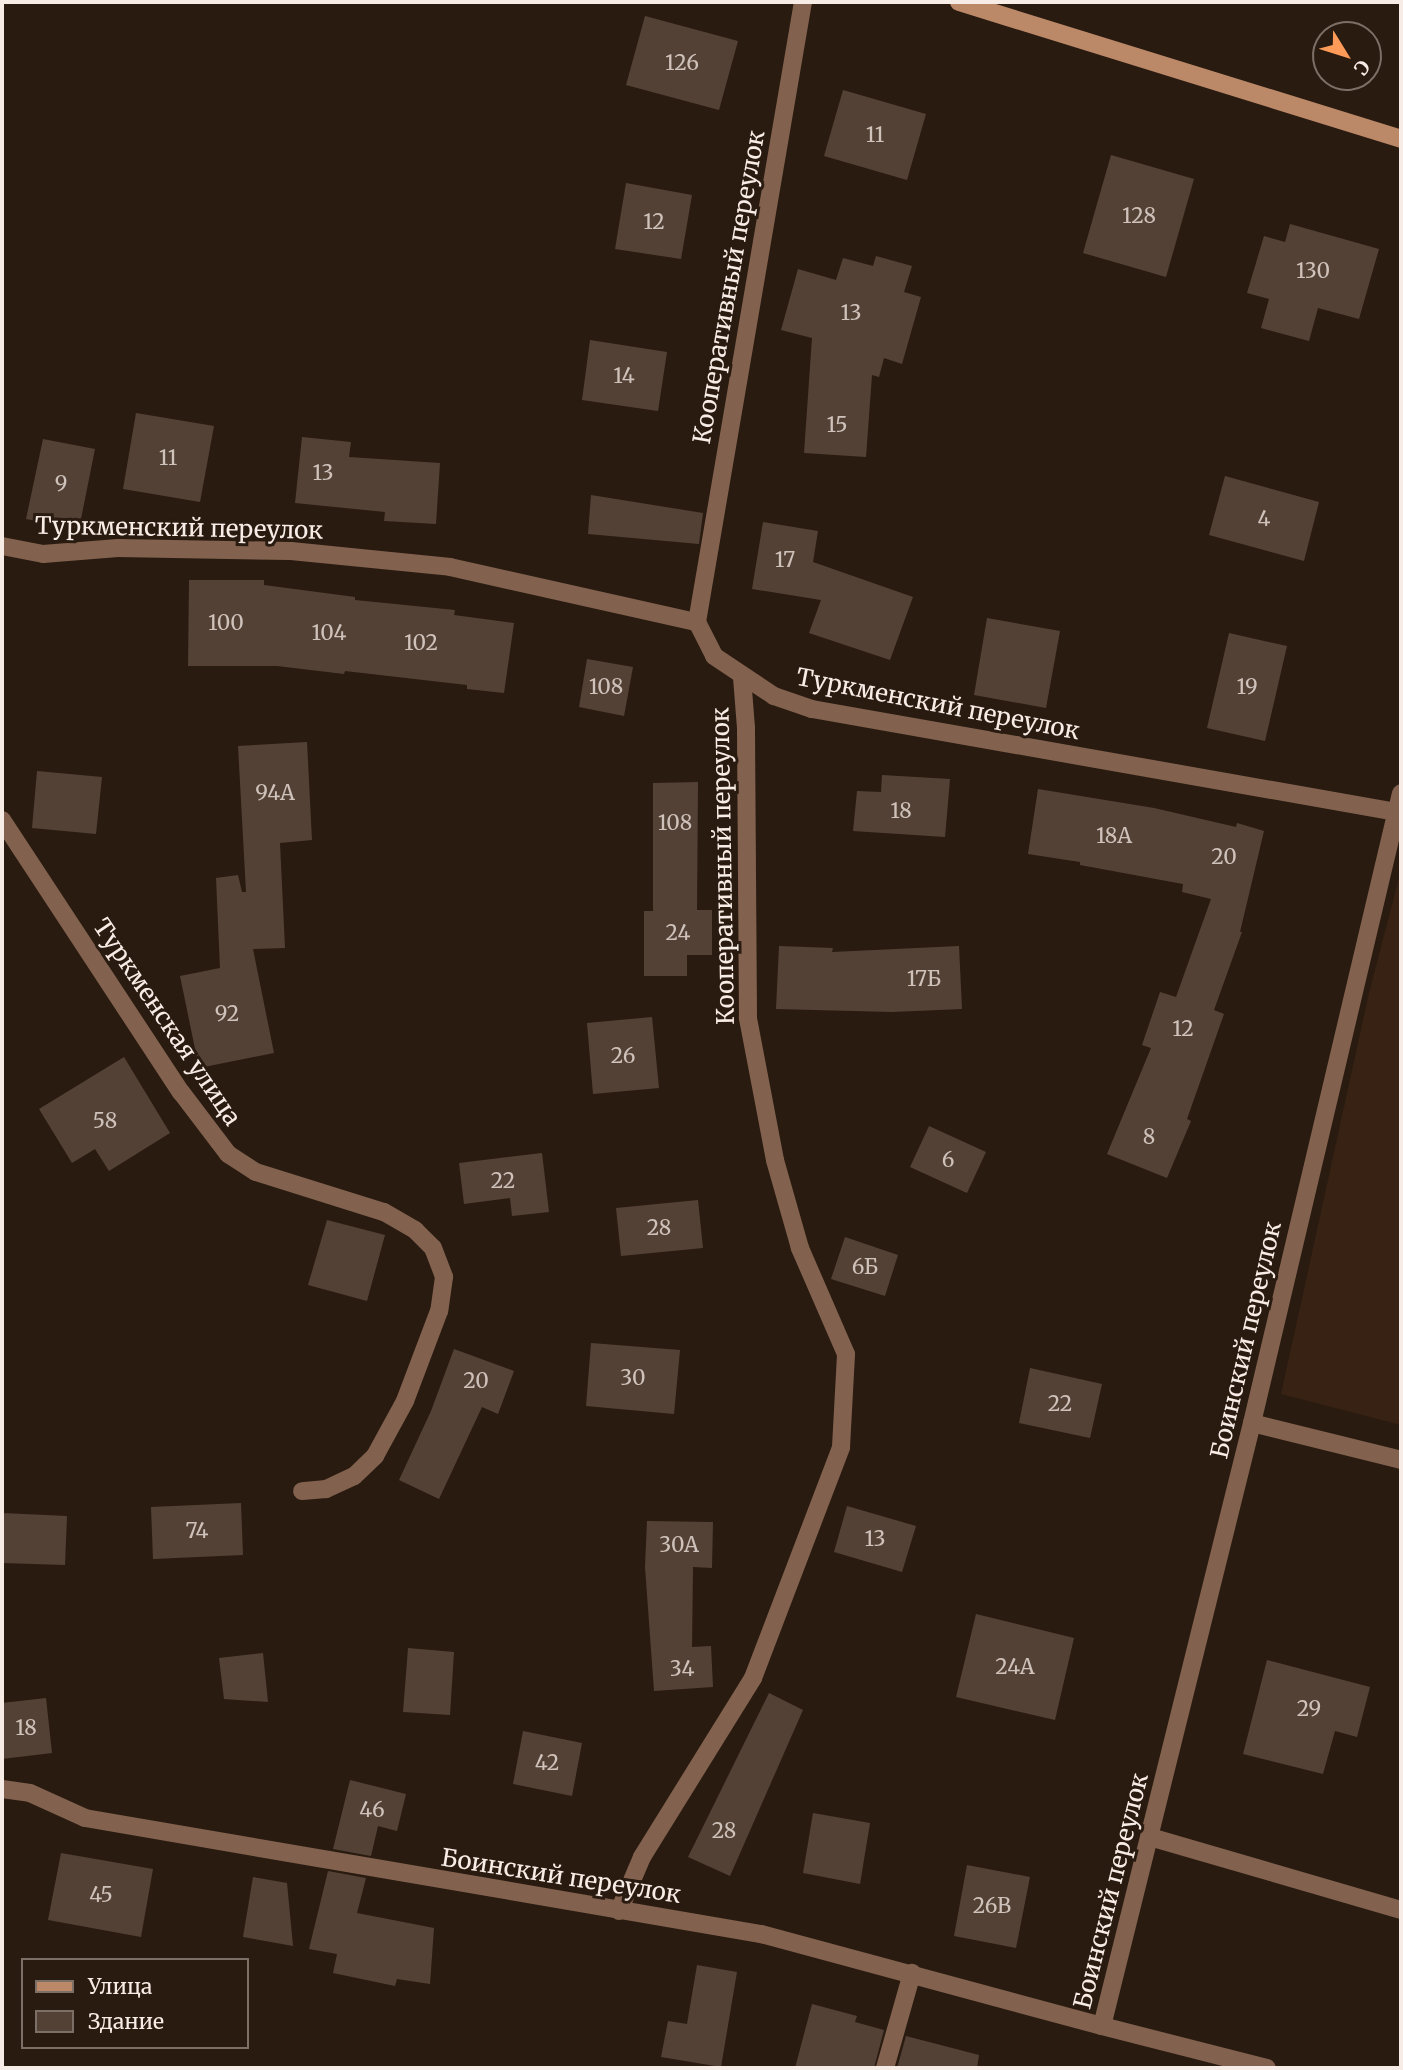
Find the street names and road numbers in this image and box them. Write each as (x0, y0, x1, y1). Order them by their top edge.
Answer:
street label: Кооперативный переулок (687, 128, 771, 446)
street label: Туркменский переулок (35, 511, 323, 545)
street label: Туркменский переулок (794, 662, 1082, 746)
street label: Кооперативный переулок (706, 707, 740, 1025)
street label: Туркменская улица (87, 913, 247, 1131)
street label: Боинский переулок (1205, 1219, 1287, 1461)
street label: Боинский переулок (1068, 1770, 1154, 2012)
street label: Боинский переулок (439, 1843, 683, 1909)

